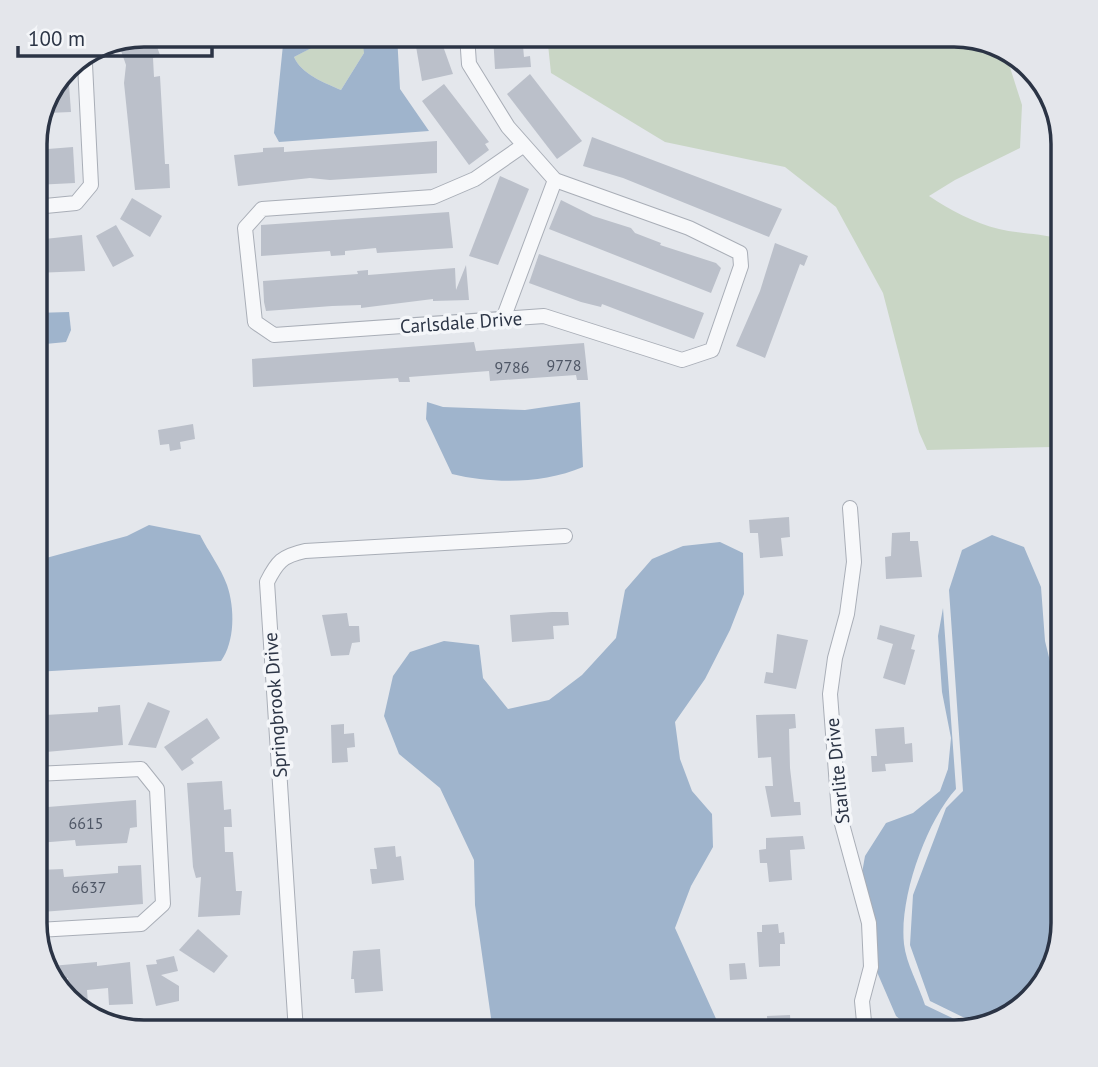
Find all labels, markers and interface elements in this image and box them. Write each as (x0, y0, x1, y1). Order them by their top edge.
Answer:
scale bar (18, 14, 212, 58)
text: 100 m (28, 25, 85, 52)
street label: Carlsdale Drive (399, 306, 523, 338)
house number: 9778 (547, 355, 581, 375)
house number: 9786 (495, 357, 529, 377)
street label: Springbrook Drive (258, 631, 292, 779)
street label: Starlite Drive (819, 717, 855, 825)
house number: 6615 (69, 813, 103, 833)
house number: 6637 (72, 877, 106, 897)

